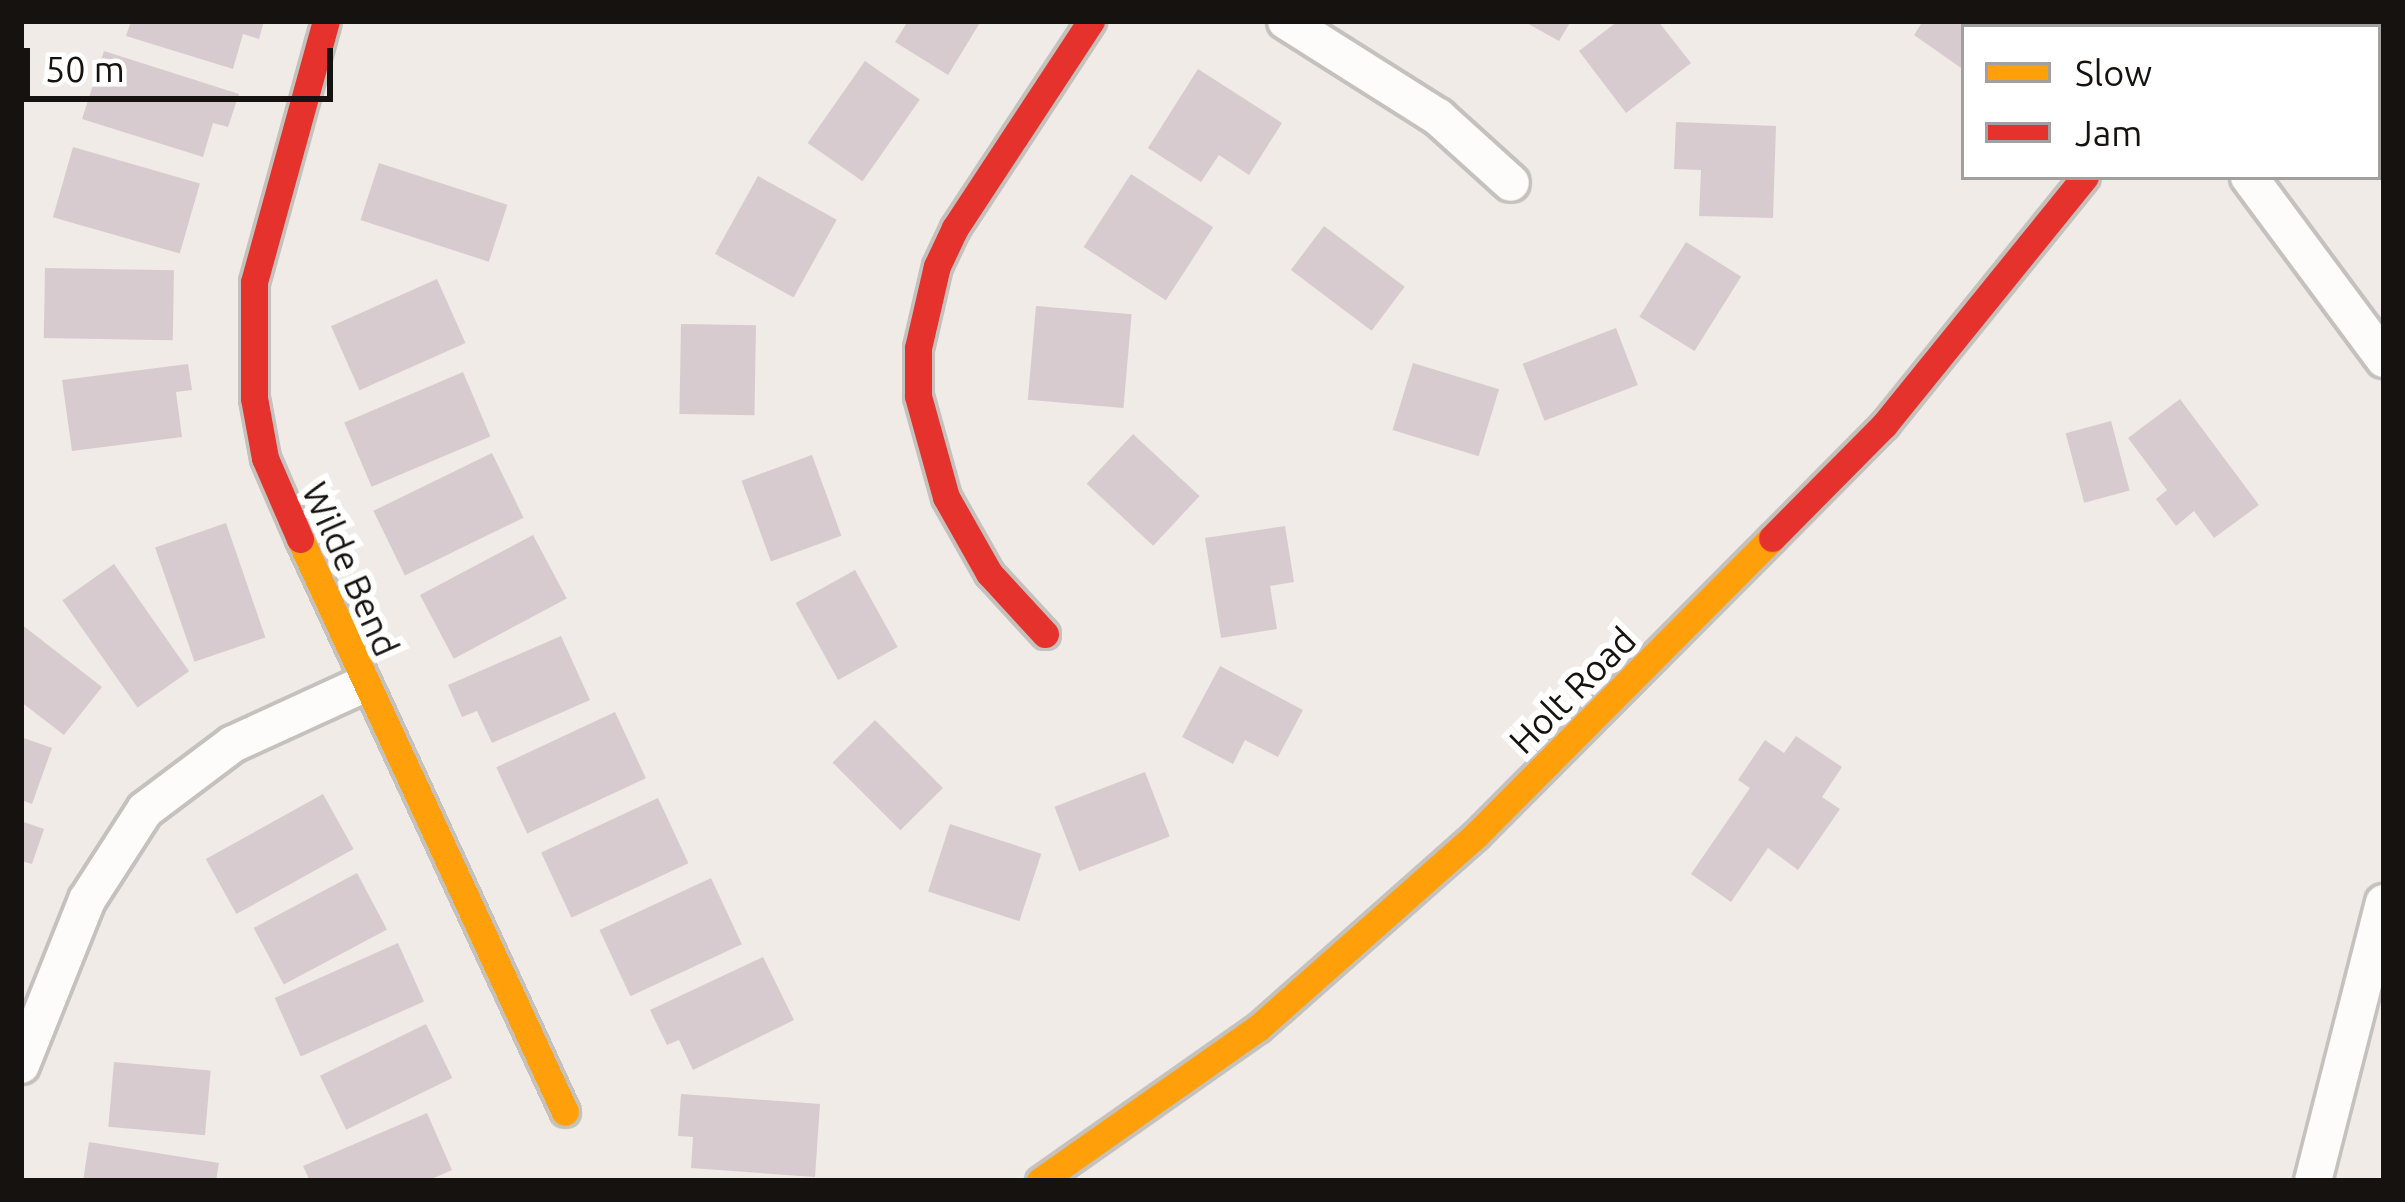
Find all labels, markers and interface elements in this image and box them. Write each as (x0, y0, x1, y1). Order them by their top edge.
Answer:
scale bar (30, 24, 339, 98)
legend (1961, 24, 2381, 180)
text: 50 m (45, 48, 125, 89)
text: Slow (2075, 52, 2152, 93)
text: Jam (2075, 112, 2142, 153)
street label: Wilde Bend (293, 475, 409, 663)
street label: Holt Road (1500, 618, 1644, 762)

